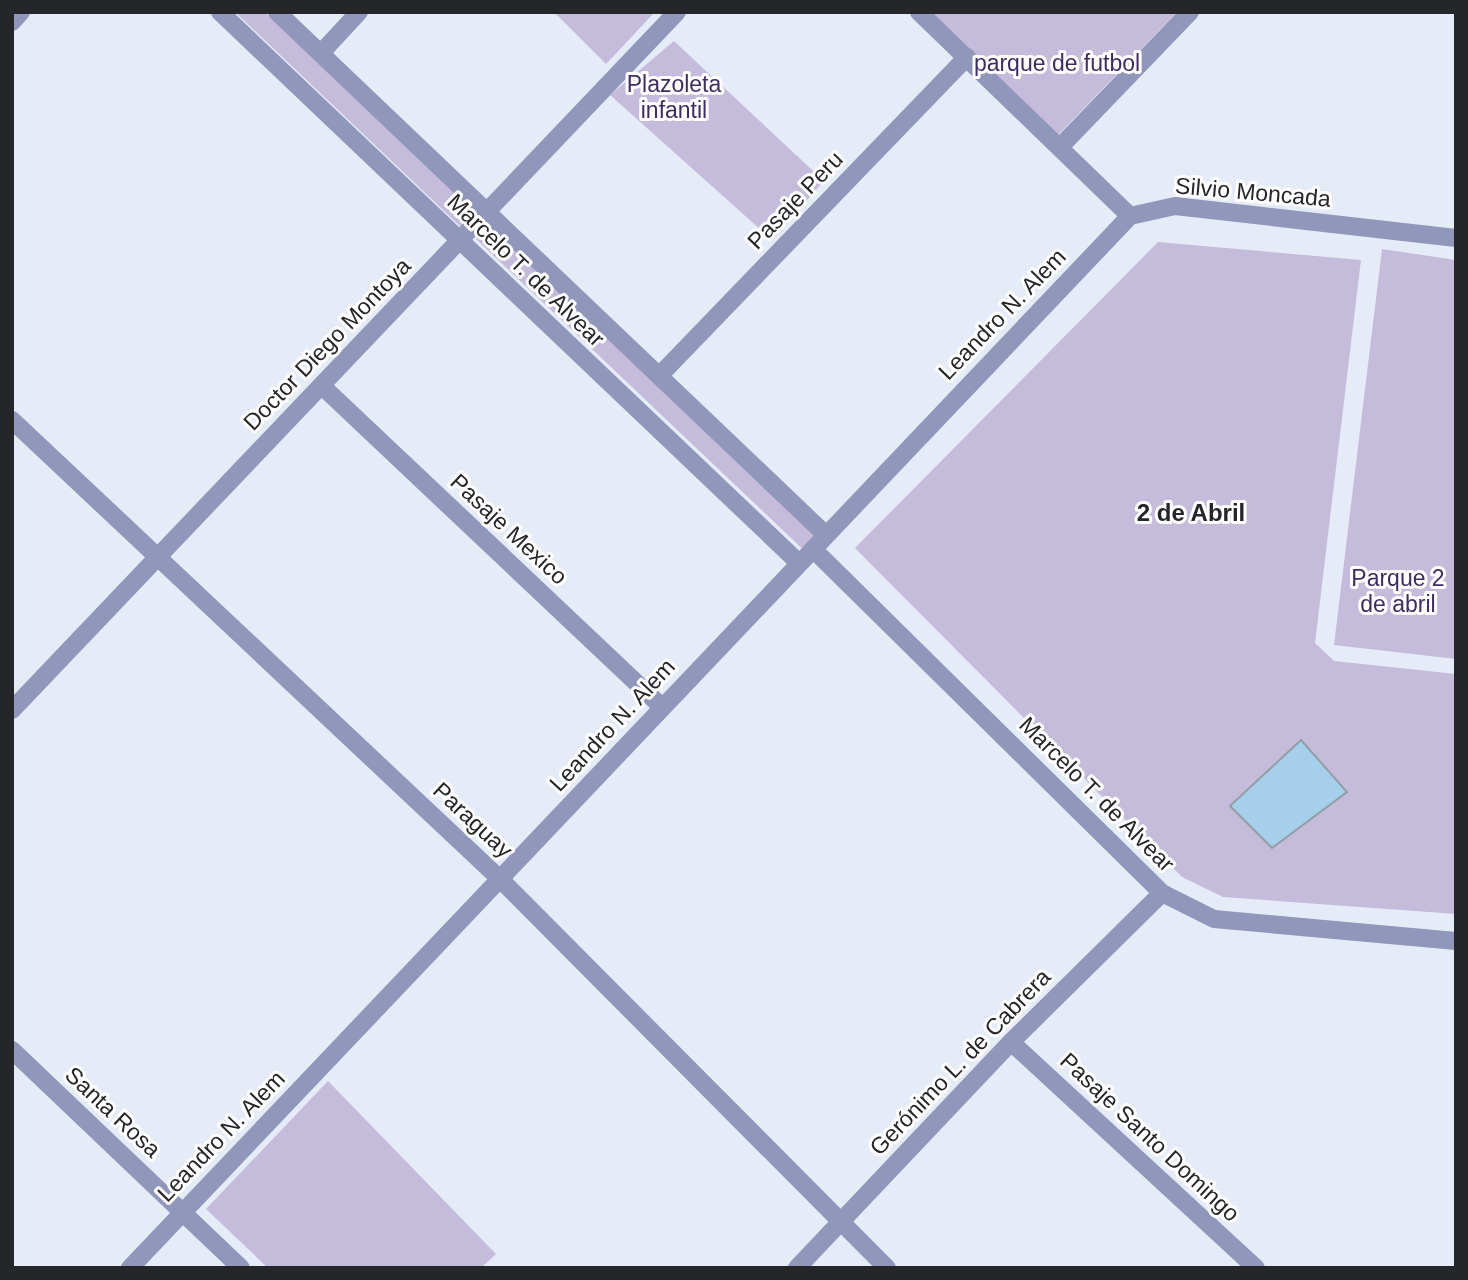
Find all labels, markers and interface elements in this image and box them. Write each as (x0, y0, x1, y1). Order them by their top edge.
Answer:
park label: parque de futbol (974, 50, 1140, 76)
park label: Plazoleta infantil (627, 71, 722, 123)
street label: Pasaje Peru (742, 146, 848, 254)
street label: Silvio Moncada (1174, 172, 1332, 212)
street label: Marcelo T. de Alvear (442, 188, 610, 352)
street label: Leandro N. Alem (933, 243, 1071, 385)
street label: Doctor Diego Montoya (238, 253, 416, 435)
street label: Pasaje Mexico (445, 468, 573, 590)
district label: 2 de Abril (1137, 499, 1245, 526)
park label: Parque 2 de abril (1351, 565, 1445, 617)
street label: Leandro N. Alem (544, 653, 680, 797)
street label: Marcelo T. de Alvear (1014, 711, 1180, 877)
street label: Paraguay (428, 777, 518, 863)
street label: Gerónimo L. de Cabrera (865, 964, 1056, 1160)
street label: Pasaje Santo Domingo (1055, 1047, 1245, 1227)
street label: Santa Rosa (60, 1062, 166, 1163)
street label: Leandro N. Alem (152, 1065, 290, 1207)

